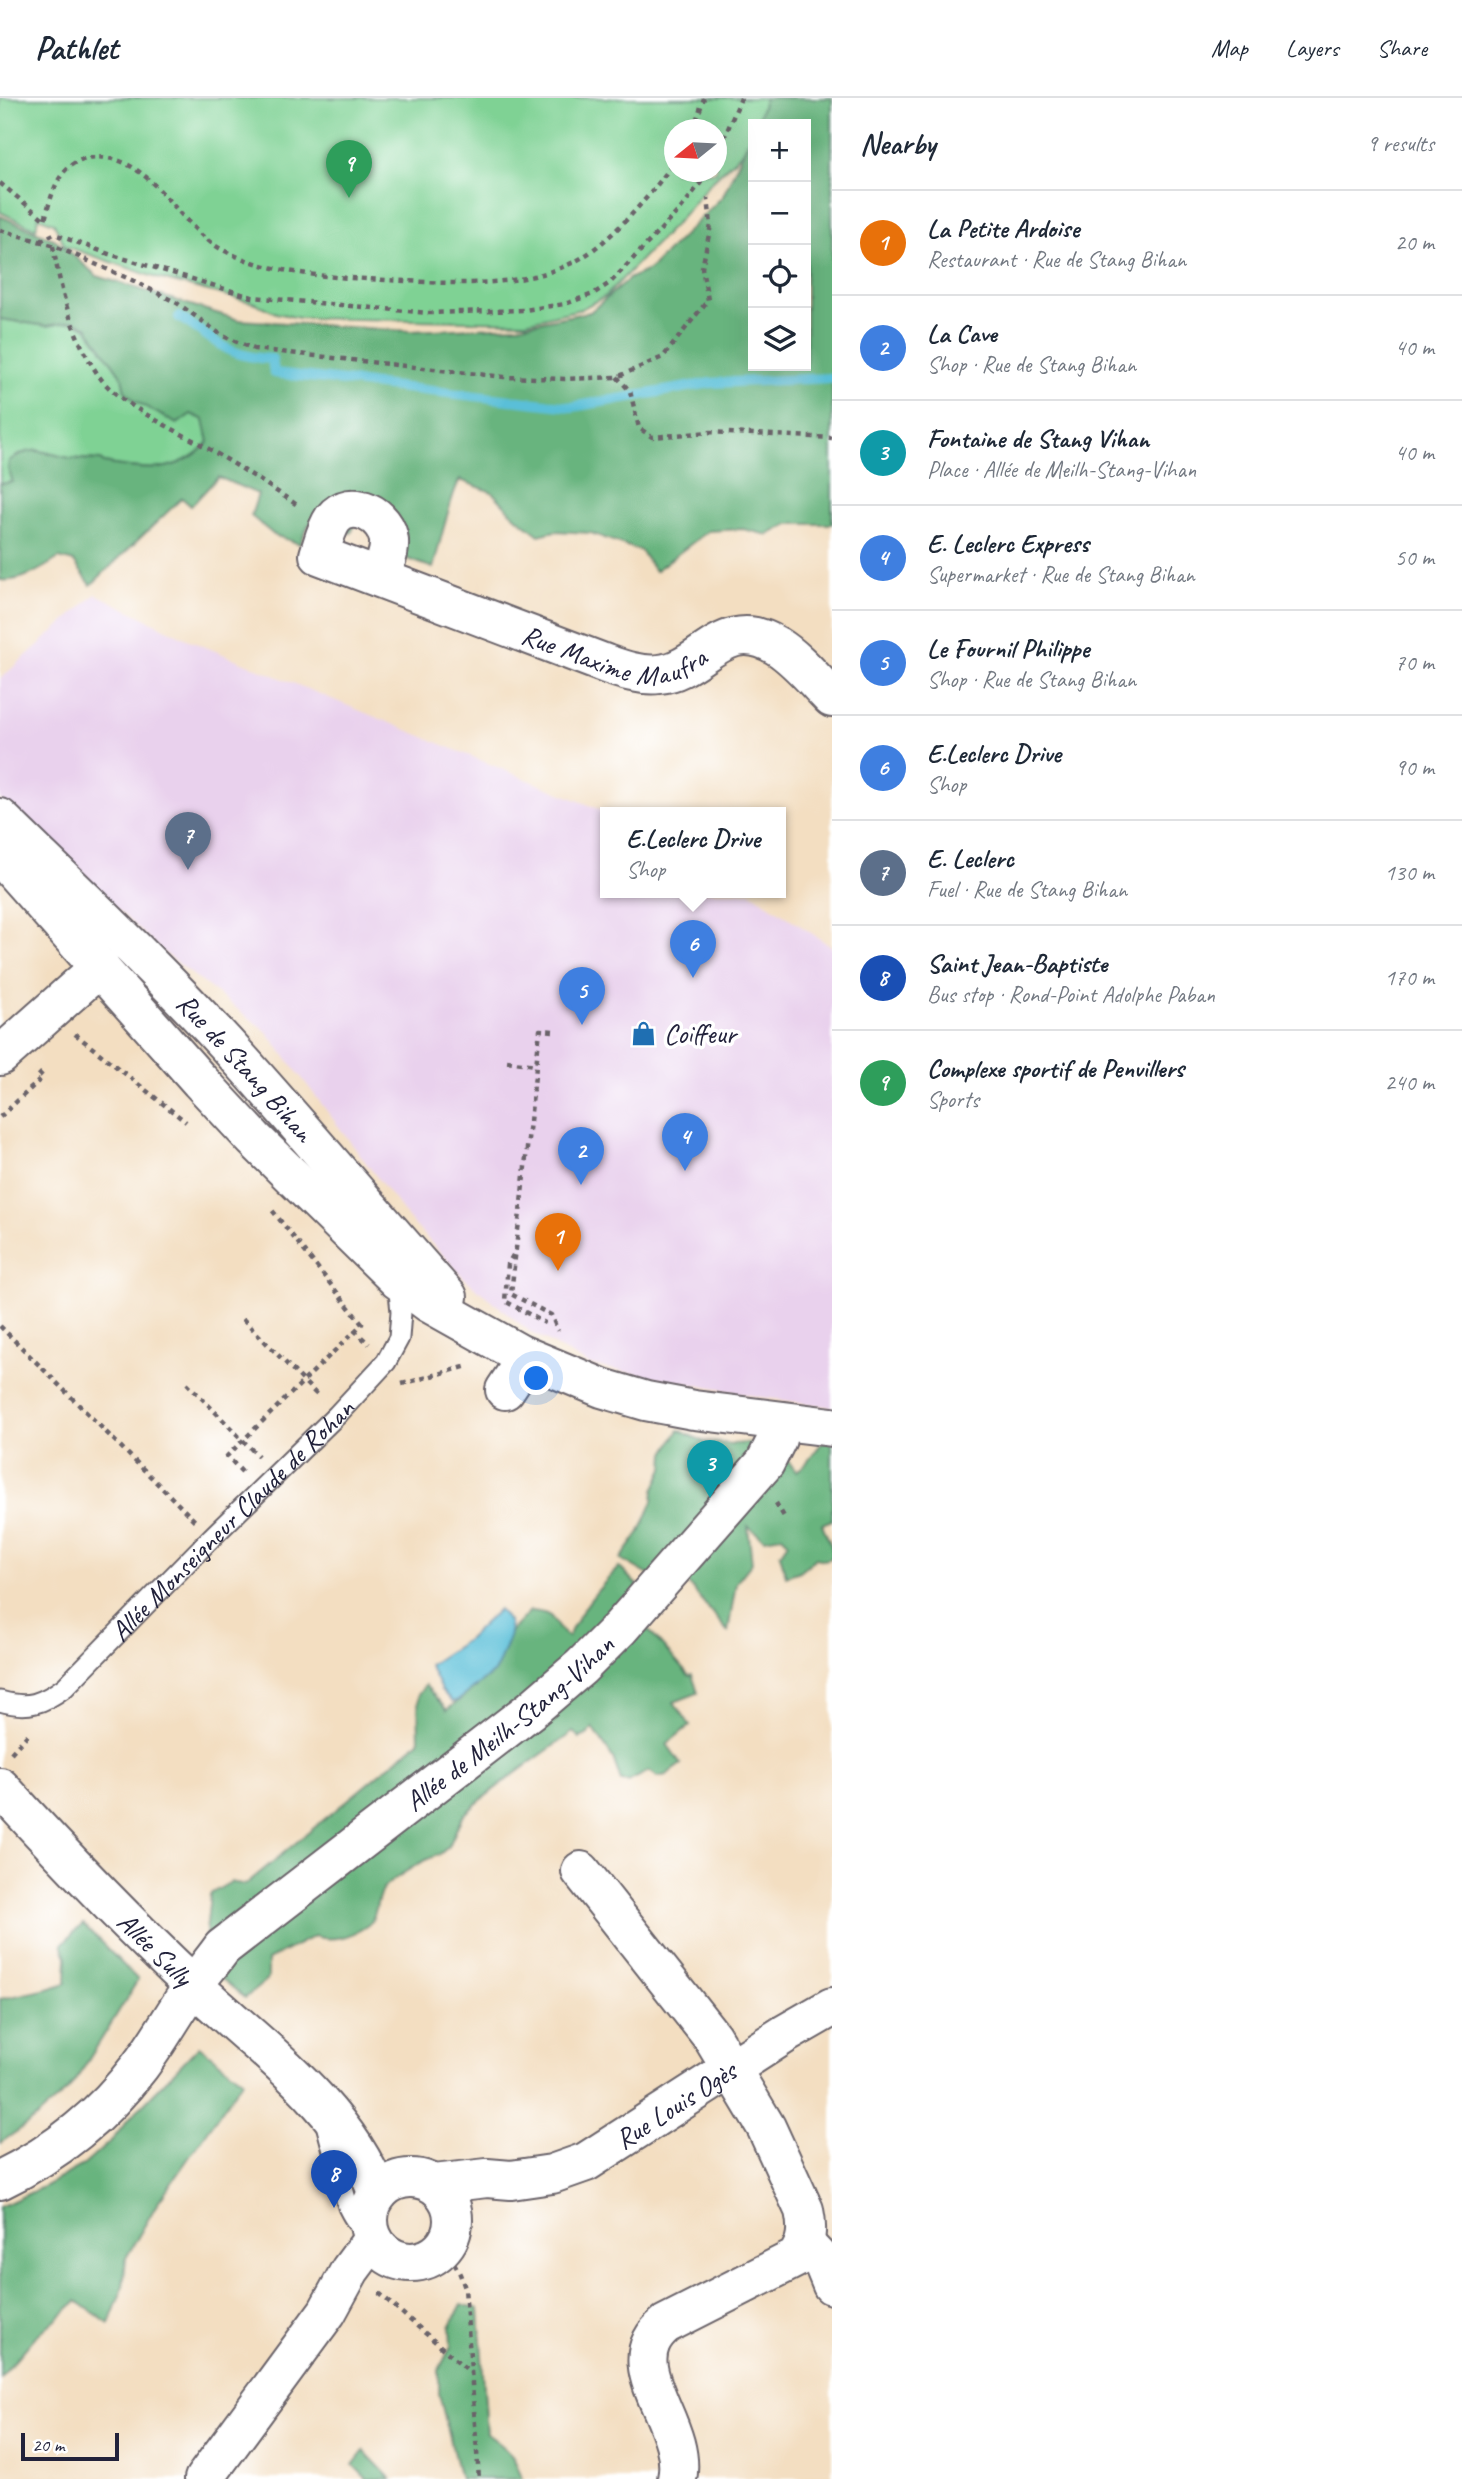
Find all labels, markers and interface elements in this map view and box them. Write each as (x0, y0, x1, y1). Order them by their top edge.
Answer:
text: Pathlet (35, 27, 118, 69)
text: Map (1211, 33, 1248, 63)
text: Layers (1286, 33, 1339, 63)
text: Share (1377, 33, 1427, 63)
north arrow (664, 119, 727, 182)
map controls (748, 119, 811, 371)
button: + (748, 119, 811, 182)
text: Nearby (860, 125, 936, 163)
text: 9 results (1367, 129, 1434, 158)
pin: 9 (326, 140, 372, 198)
button: − (748, 182, 811, 245)
text: La Petite Ardoise (927, 212, 1079, 245)
text: 1 (878, 228, 888, 257)
text: 20 m (1395, 228, 1434, 257)
button: locate (748, 245, 811, 308)
text: Restaurant · Rue de Stang Bihan (927, 245, 1186, 274)
button: layers (748, 308, 811, 371)
text: La Cave (927, 317, 997, 350)
text: 2 (878, 333, 888, 362)
text: 40 m (1395, 333, 1434, 362)
text: Shop · Rue de Stang Bihan (927, 350, 1136, 379)
text: Fontaine de Stang Vihan (927, 422, 1149, 455)
text: 3 (878, 438, 888, 467)
text: 40 m (1395, 438, 1434, 467)
text: Place · Allée de Meilh-Stang-Vihan (927, 455, 1196, 484)
text: E. Leclerc Express (927, 527, 1089, 560)
text: 4 (878, 543, 888, 572)
text: 50 m (1395, 543, 1434, 572)
text: Supermarket · Rue de Stang Bihan (927, 560, 1195, 589)
street label: Rue Maxime Maufra (517, 617, 715, 693)
text: Le Fournil Philippe (927, 632, 1089, 665)
text: 5 (878, 648, 888, 677)
text: 70 m (1395, 648, 1434, 677)
text: Shop · Rue de Stang Bihan (927, 665, 1136, 694)
text: E.Leclerc Drive (927, 737, 1061, 770)
text: 6 (878, 753, 888, 782)
text: 90 m (1395, 753, 1434, 782)
text: Shop (927, 770, 966, 799)
popup (600, 807, 786, 898)
pin: 7 (165, 812, 211, 870)
text: E.Leclerc Drive (626, 822, 760, 855)
text: E. Leclerc (927, 842, 1014, 875)
text: Shop (626, 855, 665, 884)
text: 7 (878, 858, 888, 887)
text: 130 m (1385, 858, 1434, 887)
text: Fuel · Rue de Stang Bihan (927, 875, 1127, 904)
pin: 6 (670, 920, 716, 978)
text: Saint Jean-Baptiste (927, 947, 1107, 980)
text: 8 (878, 963, 888, 992)
text: 170 m (1385, 963, 1434, 992)
pin: 5 (559, 967, 605, 1025)
text: Bus stop · Rond-Point Adolphe Paban (927, 980, 1215, 1009)
street label: Rue de Stang Bihan (169, 986, 322, 1150)
place label: Coiffeur (664, 1016, 739, 1051)
shop icon: Coiffeur (630, 1019, 658, 1047)
text: Complexe sportif de Penvillers (927, 1052, 1184, 1085)
text: 9 (878, 1068, 888, 1097)
text: 240 m (1385, 1068, 1434, 1097)
text: Sports (927, 1085, 979, 1114)
pin: 4 (662, 1113, 708, 1171)
pin: 2 (558, 1127, 604, 1185)
pin: 1 (535, 1213, 581, 1271)
your location (519, 1361, 553, 1395)
street label: Allée Monseigneur Claude de Rohan (103, 1390, 362, 1649)
pin: 3 (687, 1440, 733, 1498)
street label: Allée de Meilh-Stang-Vihan (398, 1627, 622, 1819)
street label: Allée Sully (110, 1904, 202, 1995)
street label: Rue Louis Ogès (609, 2052, 745, 2157)
pin: 8 (311, 2150, 357, 2208)
scale bar (21, 2430, 119, 2462)
text: 20 m (32, 2433, 64, 2457)

